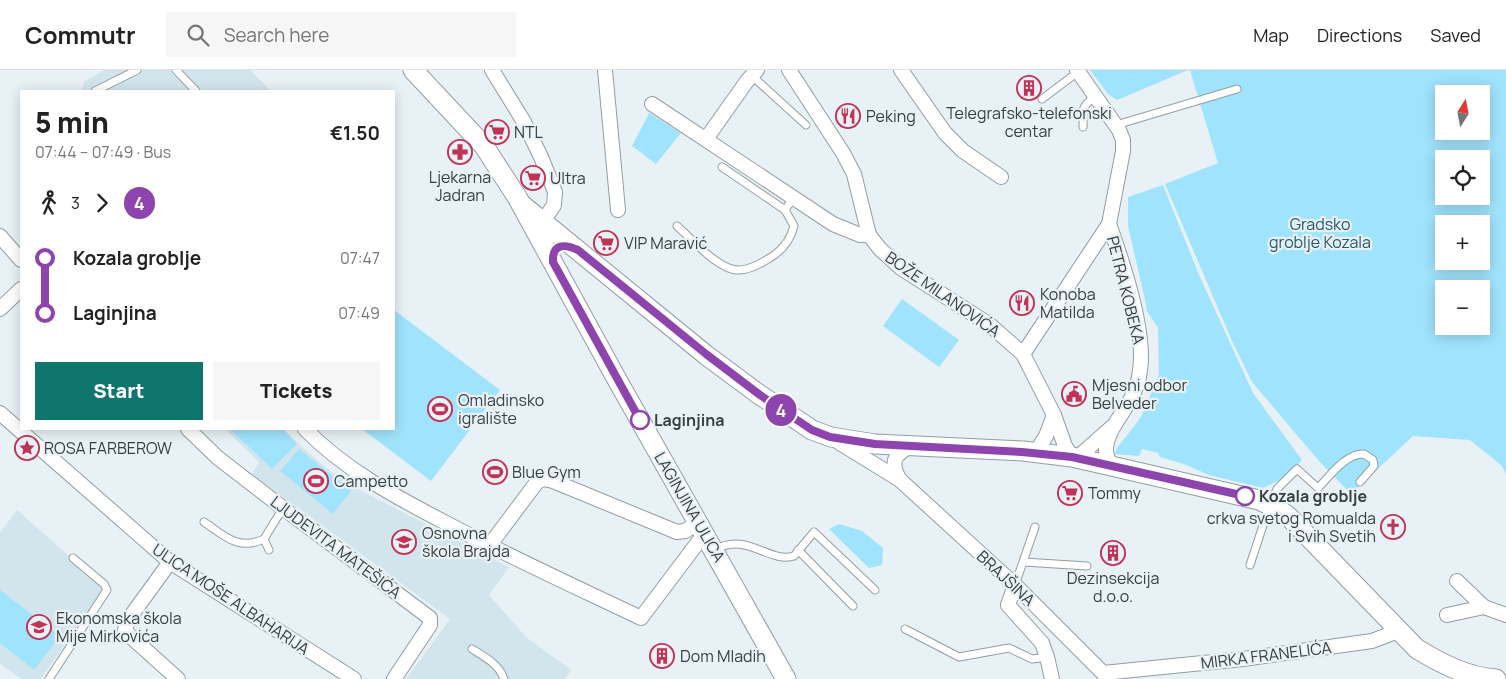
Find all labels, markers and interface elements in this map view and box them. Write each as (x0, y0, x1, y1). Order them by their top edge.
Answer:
search box (166, 12, 516, 57)
text: Commutr (25, 18, 136, 51)
icon: search (184, 21, 212, 49)
text: Search here (224, 22, 329, 48)
text: Map (1253, 23, 1289, 47)
text: Directions (1317, 23, 1402, 47)
text: Saved (1430, 23, 1481, 47)
building icon: Telegrafsko-telefonski centar (1016, 75, 1042, 101)
north arrow (1435, 85, 1490, 140)
map controls (1435, 85, 1490, 335)
place label: Telegrafsko-telefonski centar (946, 102, 1112, 142)
text: 5 min (35, 103, 109, 141)
restaurant icon: Peking (835, 103, 861, 129)
place label: Peking (866, 105, 916, 127)
supermarket icon: NTL (484, 119, 510, 145)
text: €1.50 (330, 120, 380, 146)
place label: NTL (514, 121, 543, 143)
pharmacy icon: Ljekarna Jadran (447, 139, 473, 165)
text: 07:44 – 07:49 · Bus (35, 141, 171, 163)
button: locate (1435, 150, 1490, 205)
supermarket icon: Ultra (520, 165, 546, 191)
place label: Ljekarna Jadran (429, 166, 491, 206)
place label: Ultra (550, 167, 586, 189)
icon: walk (35, 189, 63, 217)
icon: forward (88, 189, 116, 217)
text: 4 (134, 191, 145, 215)
text: 3 (71, 192, 80, 214)
park label: Gradsko groblje Kozala (1269, 213, 1371, 253)
button: + (1435, 215, 1490, 270)
supermarket icon: VIP Maravić (593, 230, 619, 256)
place label: VIP Maravić (624, 232, 707, 254)
street label: PETRA KOBEKA (1102, 234, 1150, 346)
text: Kozala groblje (73, 245, 201, 271)
street label: BOŽE MILANOVIĆA (881, 246, 1005, 342)
text: 07:47 (340, 247, 380, 269)
button: − (1435, 280, 1490, 335)
place label: Konoba Matilda (1040, 283, 1096, 323)
restaurant icon: Konoba Matilda (1009, 290, 1035, 316)
text: Laginjina (73, 300, 157, 326)
text: 07:49 (338, 302, 380, 324)
button: Start (35, 362, 203, 420)
button: Tickets (213, 362, 380, 420)
place label: Mjesni odbor Belveder (1092, 374, 1188, 414)
public building icon: Mjesni odbor Belveder (1061, 381, 1087, 407)
place label: Omladinsko igralište (458, 389, 544, 429)
line badge: 4 (765, 394, 797, 426)
sports icon: Omladinsko igralište (427, 396, 453, 422)
text: 4 (776, 398, 786, 422)
place label: Laginjina (654, 409, 724, 431)
marker: Laginjina (630, 410, 650, 430)
place icon: ROSA FARBEROW (14, 435, 40, 461)
place label: ROSA FARBEROW (44, 437, 172, 459)
street label: LAGINJINA ULICA (650, 448, 730, 566)
sports icon: Blue Gym (482, 459, 508, 485)
place label: Blue Gym (512, 461, 581, 483)
sports icon: Campetto (303, 468, 329, 494)
place label: Campetto (334, 470, 408, 492)
supermarket icon: Tommy (1057, 480, 1083, 506)
place label: Tommy (1088, 482, 1142, 504)
place label: Kozala groblje (1259, 485, 1367, 507)
marker: Kozala groblje (1235, 486, 1255, 506)
street label: LJUDEVITA MATEŠIĆA (266, 491, 406, 603)
place label: crkva svetog Romualda i Svih Svetih (1207, 507, 1376, 547)
church icon: crkva svetog Romualda i Svih Svetih (1380, 514, 1406, 540)
place label: Osnovna škola Brajda (422, 522, 510, 562)
school or university icon: Osnovna škola Brajda (391, 529, 417, 555)
street label: ULICA MOŠE ALBAHARIJA (148, 538, 314, 660)
building icon: Dezinsekcija d.o.o. (1100, 540, 1126, 566)
street label: BRAJŠINA (972, 545, 1040, 611)
place label: Dezinsekcija d.o.o. (1067, 567, 1159, 607)
place label: Ekonomska škola Mije Mirkovića (56, 607, 182, 647)
school or university icon: Ekonomska škola Mije Mirkovića (26, 614, 52, 640)
street label: MIRKA FRANELIĆA (1199, 636, 1333, 674)
building icon: Dom Mladih (649, 643, 675, 669)
place label: Dom Mladih (680, 645, 766, 667)

